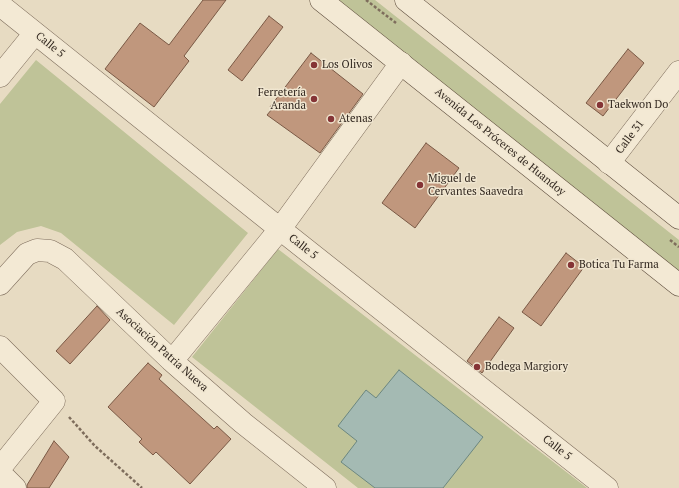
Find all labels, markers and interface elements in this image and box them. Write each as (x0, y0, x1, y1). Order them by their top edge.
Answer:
street label: Calle 5 (33, 29, 67, 61)
place label: Los Olivos (322, 58, 373, 72)
marker: Los Olivos (309, 60, 319, 70)
street label: Avenida Los Próceres de Huandoy (432, 85, 568, 199)
place label: Ferretería Aranda (258, 86, 306, 112)
marker: Ferretería Aranda (309, 94, 319, 104)
place label: Taekwon Do (608, 98, 668, 112)
marker: Taekwon Do (595, 100, 605, 110)
place label: Atenas (339, 112, 372, 126)
marker: Atenas (326, 114, 336, 124)
street label: Calle 31 (613, 117, 647, 157)
place label: Miguel de Cervantes Saavedra (428, 172, 523, 198)
marker: Miguel de Cervantes Saavedra (415, 180, 425, 190)
street label: Calle 5 (286, 232, 320, 262)
place label: Botica Tu Farma (579, 258, 659, 272)
marker: Botica Tu Farma (566, 260, 576, 270)
street label: Asociación Patria Nueva (113, 305, 211, 395)
place label: Bodega Margiory (485, 360, 568, 374)
marker: Bodega Margiory (472, 362, 482, 372)
street label: Calle 5 (540, 433, 574, 463)

